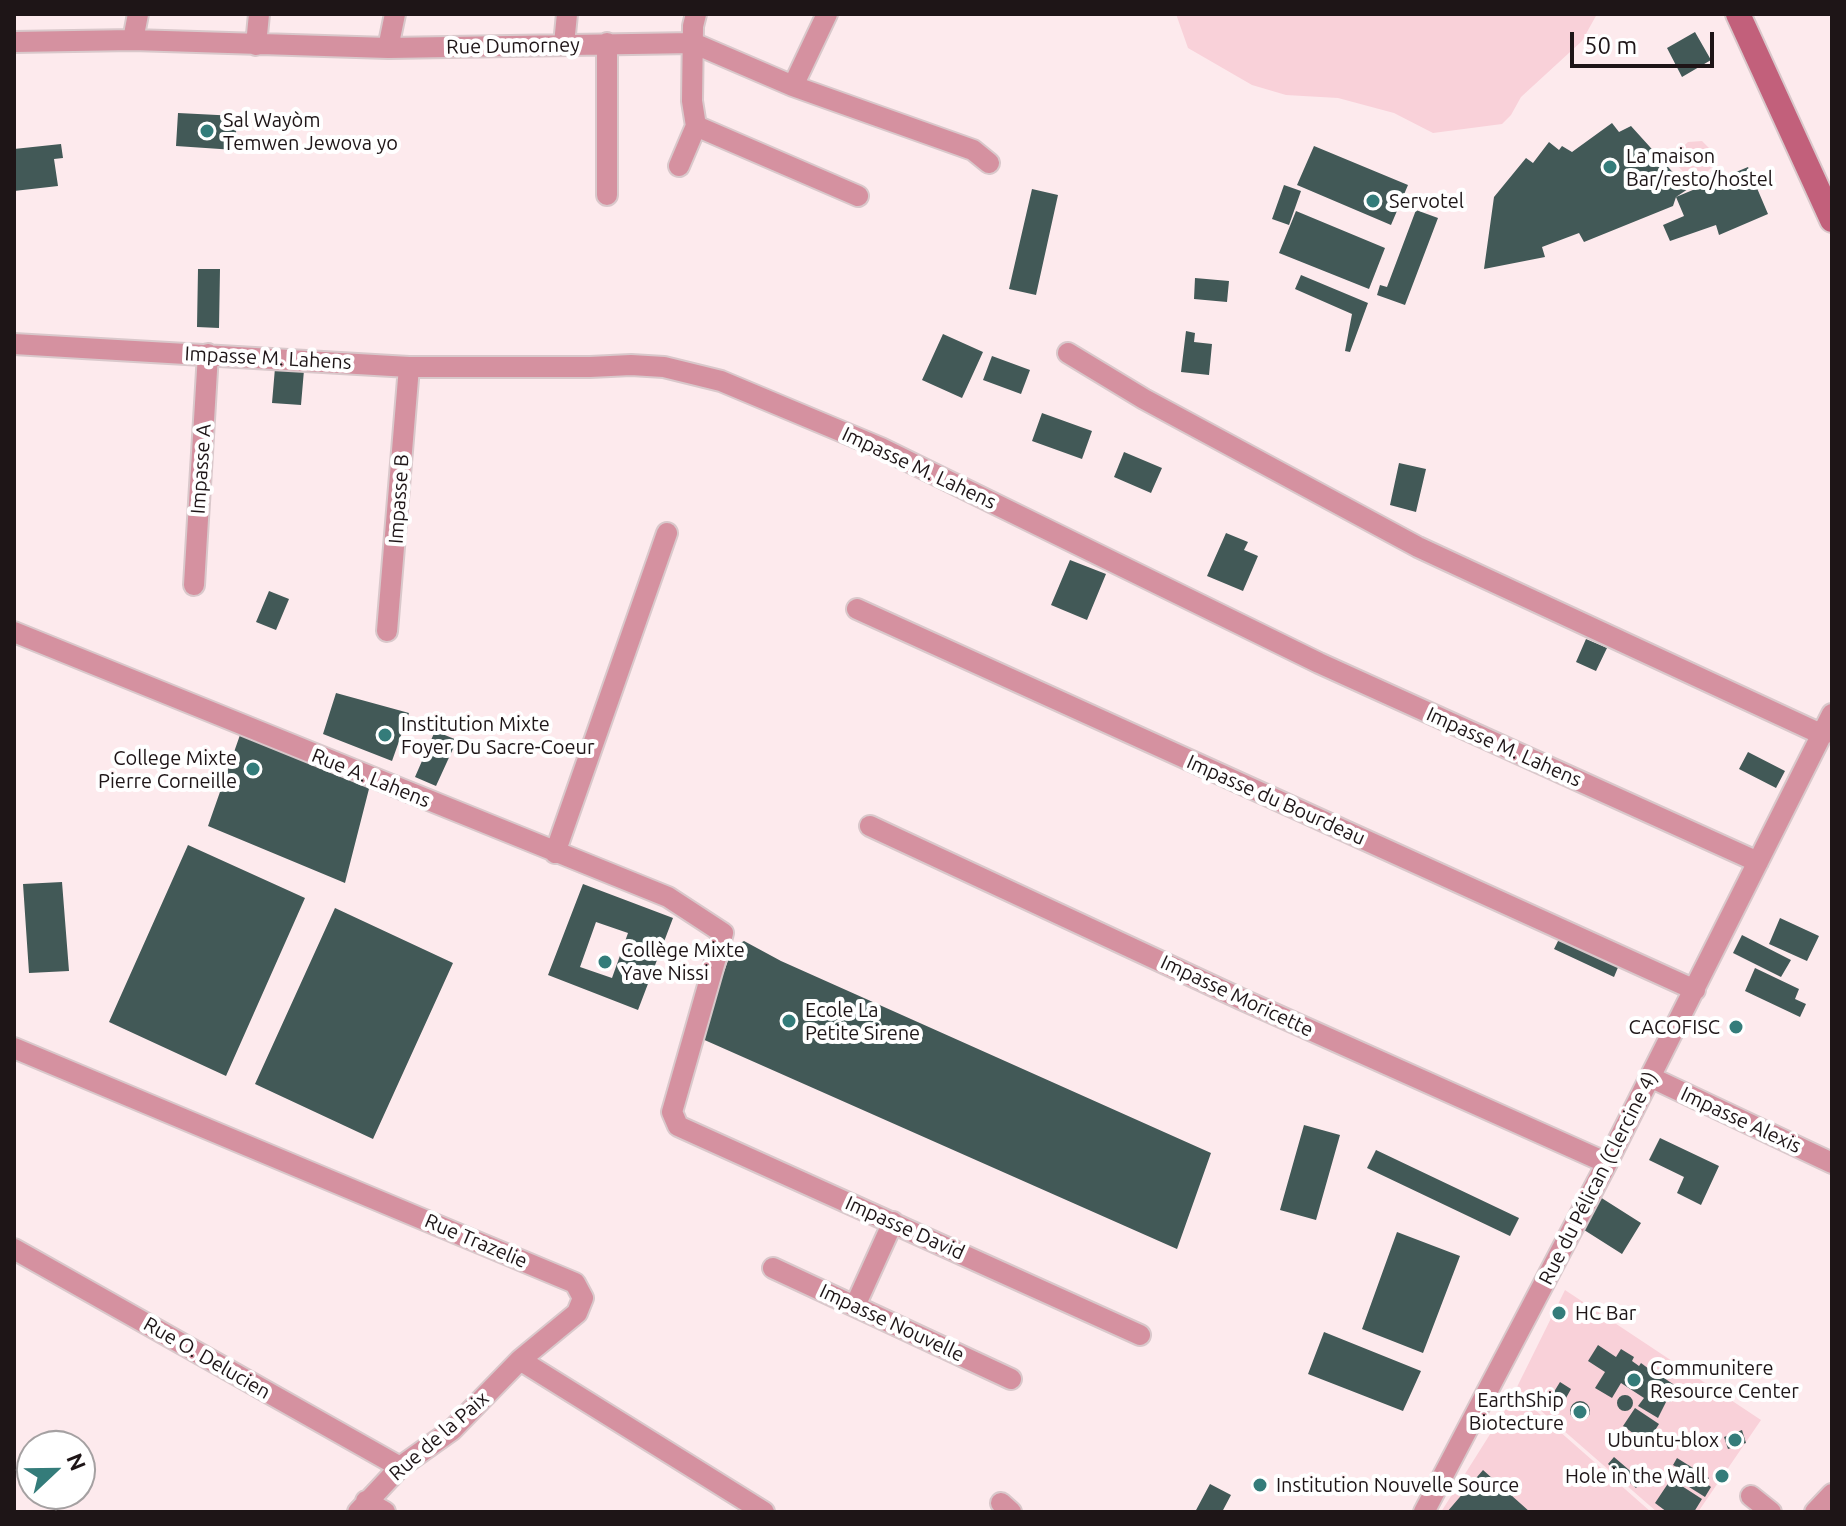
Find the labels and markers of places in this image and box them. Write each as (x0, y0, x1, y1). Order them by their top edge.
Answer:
place label: Sal Wayòm Temwen Jewova yo (223, 108, 398, 155)
marker: Sal Wayòm Temwen Jewova yo (198, 122, 216, 140)
place label: La maison Bar/resto/hostel (1626, 144, 1773, 191)
marker: La maison Bar/resto/hostel (1601, 158, 1619, 176)
place label: Servotel (1389, 189, 1464, 213)
marker: Servotel (1364, 192, 1382, 210)
place label: Institution Mixte Foyer Du Sacre-Coeur (401, 712, 595, 759)
marker: Institution Mixte Foyer Du Sacre-Coeur (376, 726, 394, 744)
place label: College Mixte Pierre Corneille (98, 746, 237, 793)
marker: College Mixte Pierre Corneille (244, 760, 262, 778)
place label: Collège Mixte Yave Nissi (621, 938, 745, 985)
marker: Collège Mixte Yave Nissi (596, 953, 614, 971)
place label: Ecole La Petite Sirene (805, 998, 920, 1045)
marker: Ecole La Petite Sirene (780, 1012, 798, 1030)
place label: CACOFISC (1629, 1015, 1720, 1039)
marker: CACOFISC (1727, 1018, 1745, 1036)
place label: HC Bar (1575, 1301, 1636, 1325)
marker: HC Bar (1550, 1304, 1568, 1322)
place label: Communitere Resource Center (1650, 1356, 1799, 1403)
marker: Communitere Resource Center (1625, 1371, 1643, 1389)
place label: EarthShip Biotecture (1469, 1388, 1564, 1435)
marker: EarthShip Biotecture (1571, 1403, 1589, 1421)
place label: Ubuntu-blox (1607, 1428, 1719, 1452)
marker: Ubuntu-blox (1726, 1431, 1744, 1449)
place label: Hole in the Wall (1565, 1464, 1706, 1488)
marker: Hole in the Wall (1713, 1467, 1731, 1485)
place label: Institution Nouvelle Source (1276, 1473, 1519, 1497)
marker: Institution Nouvelle Source (1251, 1476, 1269, 1494)

